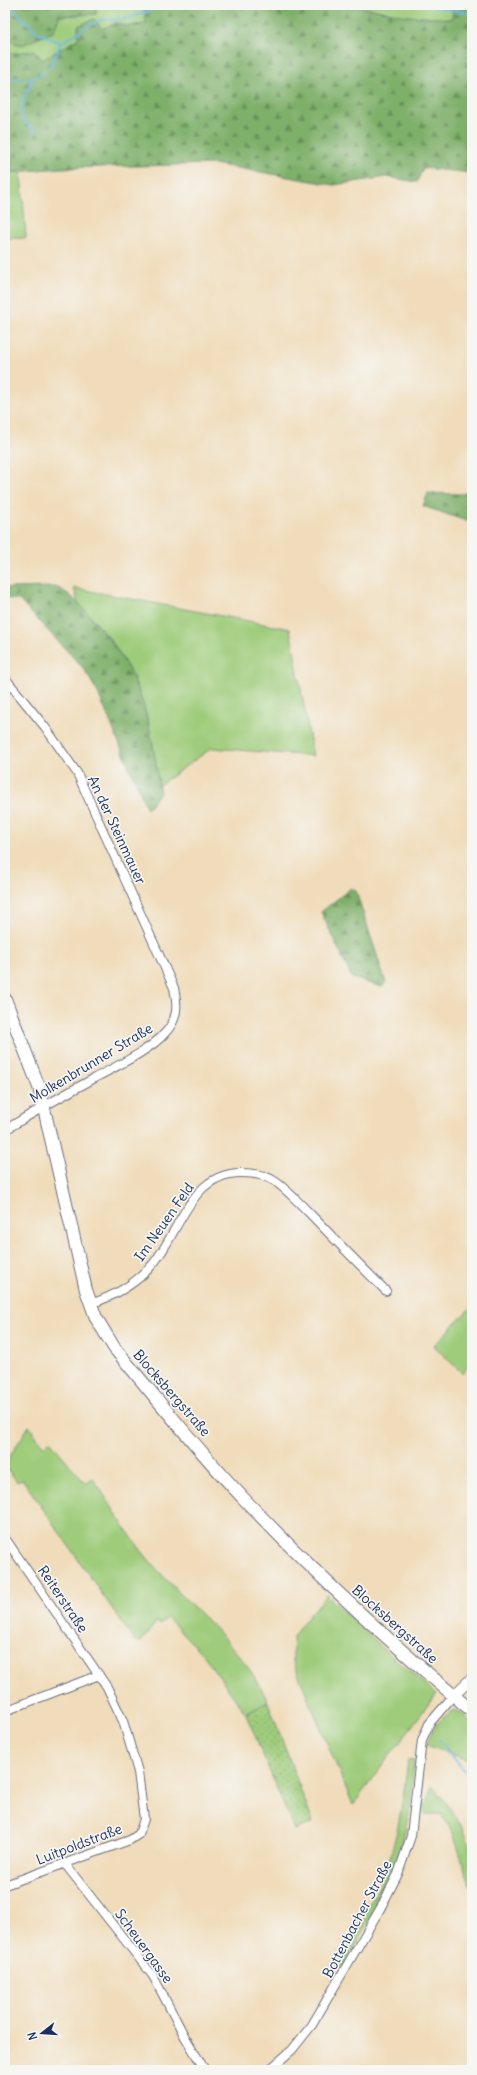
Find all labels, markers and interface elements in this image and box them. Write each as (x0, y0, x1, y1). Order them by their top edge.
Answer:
street label: An der Steinmauer (84, 773, 150, 887)
street label: Molkenbrunner Straße (26, 1019, 156, 1107)
street label: Im Neuen Feld (130, 1179, 198, 1265)
street label: Blocksbergstraße (129, 1346, 215, 1440)
street label: Reiterstraße (34, 1562, 92, 1636)
street label: Blocksbergstraße (348, 1581, 442, 1667)
street label: Luitpoldstraße (34, 1819, 124, 1869)
street label: Bottenbacher Straße (318, 1857, 396, 1981)
street label: Scheuergasse (111, 1905, 177, 1987)
north arrow (22, 2013, 62, 2053)
text: N (25, 2030, 40, 2042)

